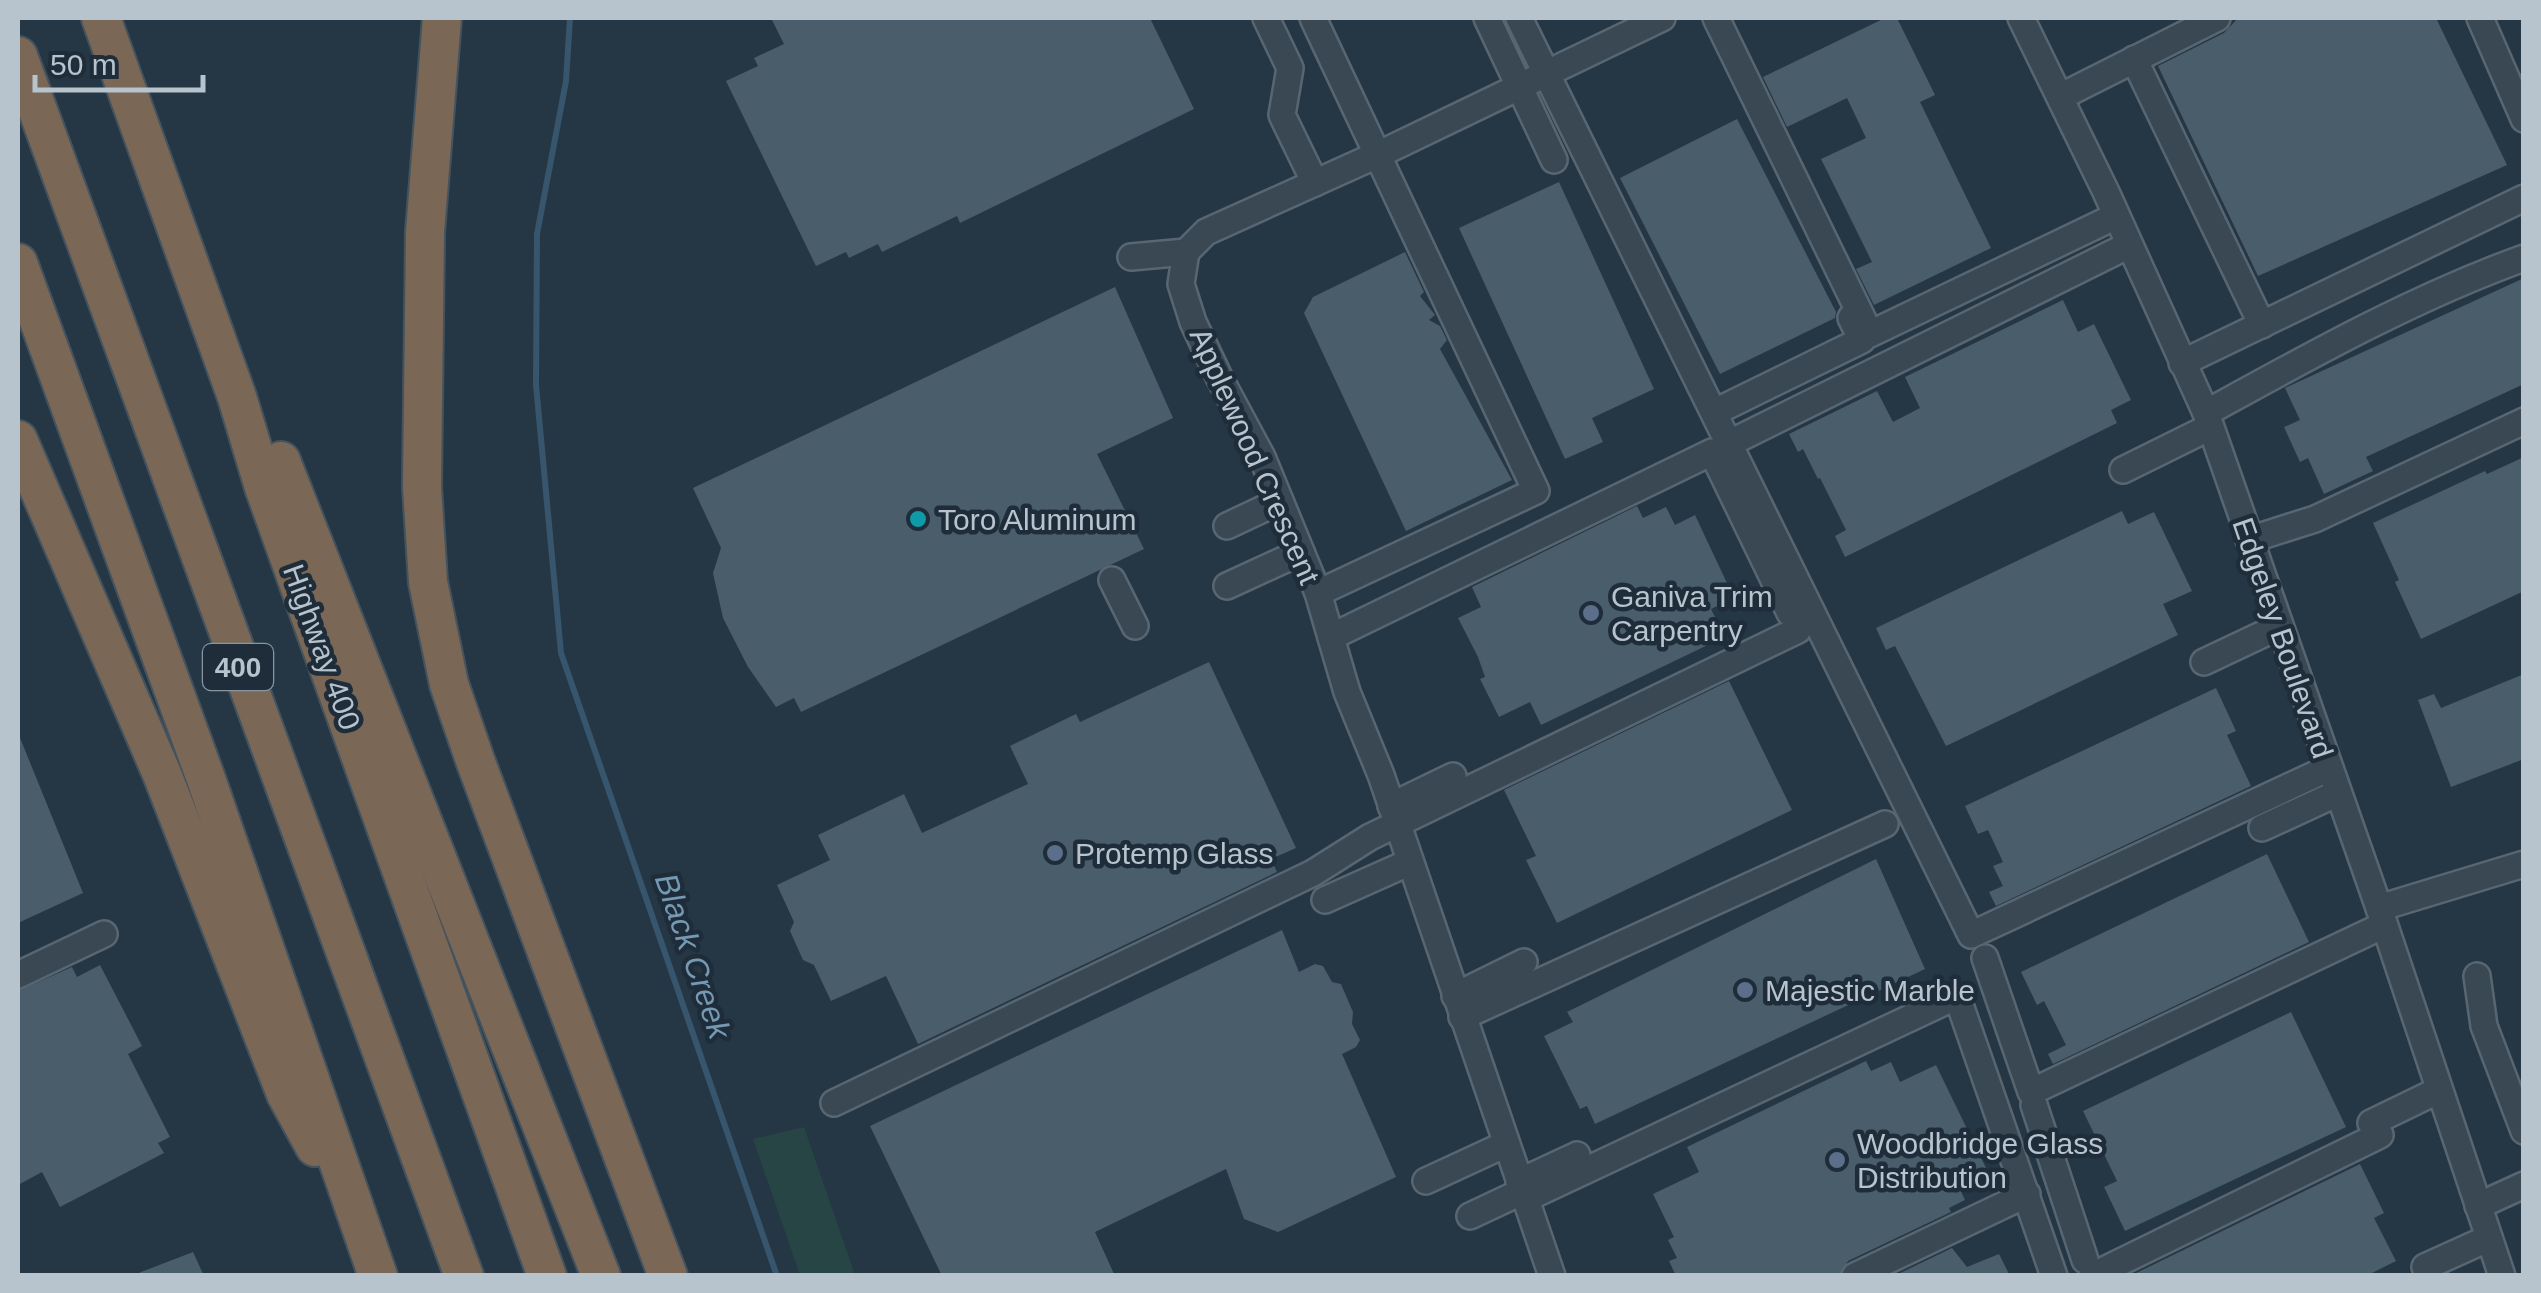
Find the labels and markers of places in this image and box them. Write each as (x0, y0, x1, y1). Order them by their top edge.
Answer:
place label: Toro Aluminum (938, 503, 1136, 536)
marker: Toro Aluminum (907, 508, 929, 530)
place label: Ganiva Trim Carpentry (1611, 580, 1773, 647)
marker: Ganiva Trim Carpentry (1580, 602, 1602, 624)
place label: Protemp Glass (1075, 837, 1273, 870)
marker: Protemp Glass (1044, 842, 1066, 864)
place label: Majestic Marble (1765, 974, 1975, 1007)
marker: Majestic Marble (1734, 979, 1756, 1001)
place label: Woodbridge Glass Distribution (1857, 1127, 2103, 1194)
marker: Woodbridge Glass Distribution (1826, 1149, 1848, 1171)

